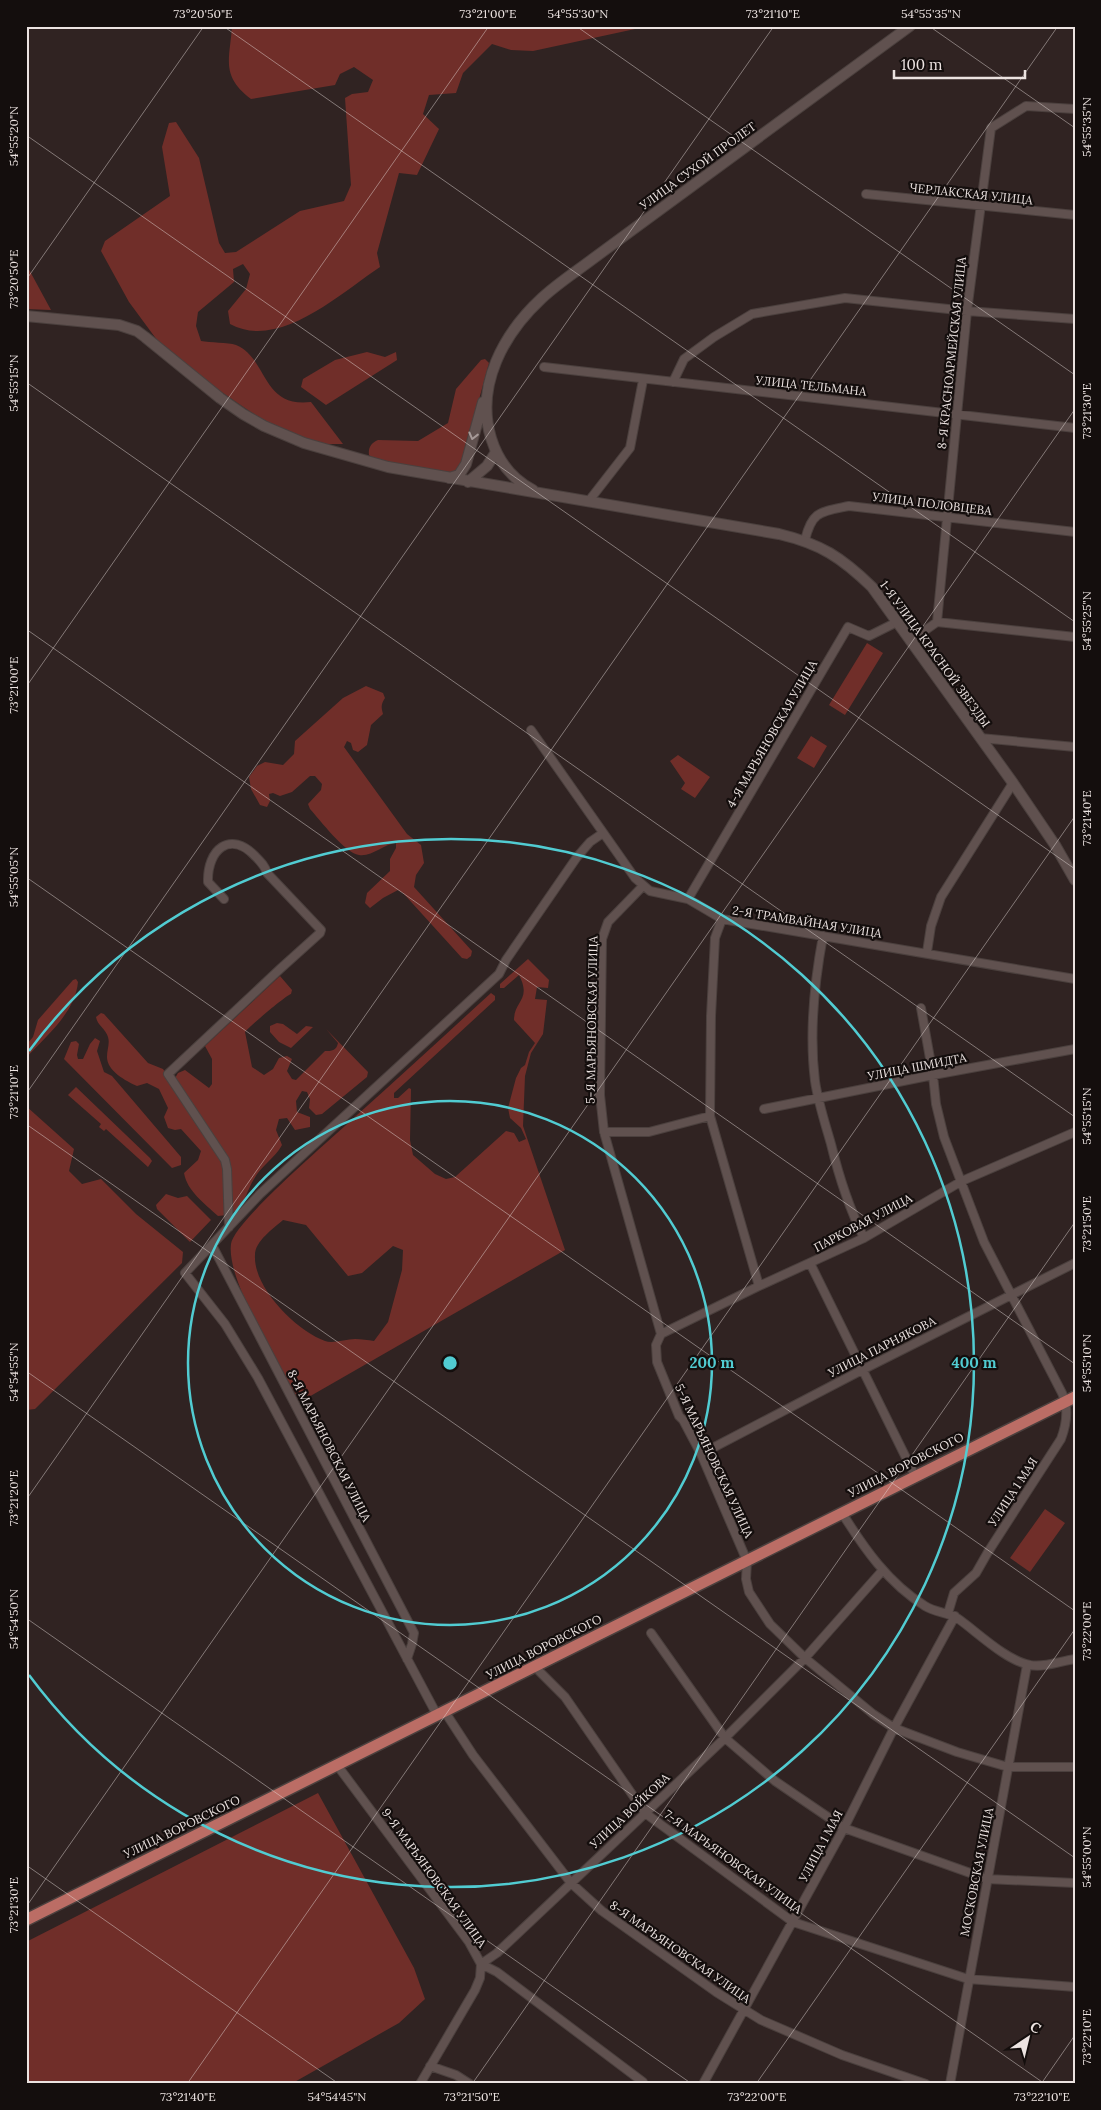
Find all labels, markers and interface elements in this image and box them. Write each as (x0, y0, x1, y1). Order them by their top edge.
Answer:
text: 73°20'50"E (173, 6, 233, 21)
text: 73°21'00"E (460, 6, 516, 21)
text: 54°55'30"N (548, 6, 608, 21)
text: 73°21'10"E (746, 6, 800, 21)
text: 54°55'35"N (901, 6, 961, 21)
scale bar (894, 48, 1025, 80)
text: 100 m (901, 55, 942, 74)
text: 54°55'35"N (1079, 97, 1094, 157)
text: 54°55'20"N (6, 106, 21, 166)
street label: УЛИЦА СУХОЙ ПРОЛЕТ (636, 118, 759, 213)
street label: ЧЕРЛАКСКАЯ УЛИЦА (909, 180, 1034, 207)
text: 73°20'50"E (6, 249, 21, 309)
street label: 8-Я КРАСНОАРМЕЙСКАЯ УЛИЦА (934, 255, 969, 450)
text: 54°55'15"N (6, 354, 21, 412)
street label: УЛИЦА ТЕЛЬМАНА (754, 372, 868, 399)
text: 73°21'30"E (1079, 383, 1094, 439)
one-way arrow (468, 431, 479, 440)
street label: УЛИЦА ПОЛОВЦЕВА (871, 489, 993, 518)
street label: 1-Я УЛИЦА КРАСНОЙ ЗВЕЗДЫ (877, 577, 994, 730)
text: 54°55'25"N (1079, 591, 1094, 651)
text: 73°21'00"E (6, 657, 21, 713)
street label: 4-Я МАРЬЯНОВСКАЯ УЛИЦА (723, 657, 820, 810)
text: 73°21'40"E (1079, 790, 1094, 846)
text: 54°55'05"N (6, 847, 21, 907)
street label: 2-Я ТРАМВАЙНАЯ УЛИЦА (731, 902, 883, 941)
street label: 5-Я МАРЬЯНОВСКАЯ УЛИЦА (583, 935, 600, 1104)
street label: УЛИЦА ШМИДТА (865, 1049, 968, 1084)
text: 73°21'10"E (6, 1065, 21, 1119)
text: 54°55'15"N (1079, 1087, 1094, 1145)
street label: ПАРКОВАЯ УЛИЦА (811, 1190, 915, 1255)
text: 73°21'50"E (1079, 1196, 1094, 1252)
street label: УЛИЦА ПАРНЯКОВА (825, 1313, 938, 1381)
text: 54°55'10"N (1079, 1334, 1094, 1392)
text: 54°54'55"N (6, 1342, 21, 1402)
text: 200 m (690, 1353, 735, 1372)
text: 400 m (951, 1353, 997, 1372)
centre of rings (441, 1354, 459, 1372)
street label: 8-Я МАРЬЯНОВСКАЯ УЛИЦА (285, 1367, 375, 1525)
street label: 5-Я МАРЬЯНОВСКАЯ УЛИЦА (672, 1381, 757, 1541)
street label: УЛИЦА ВОРОВСКОГО (845, 1429, 966, 1501)
street label: УЛИЦА 1 МАЯ (984, 1455, 1040, 1530)
text: 73°21'20"E (6, 1470, 21, 1526)
text: 54°54'50"N (6, 1589, 21, 1649)
text: 73°22'00"E (1079, 1602, 1094, 1660)
street label: УЛИЦА ВОРОВСКОГО (483, 1611, 604, 1683)
street label: УЛИЦА ВОЙКОВА (586, 1770, 673, 1852)
street label: УЛИЦА ВОРОВСКОГО (120, 1792, 242, 1862)
street label: 9-Я МАРЬЯНОВСКАЯ УЛИЦА (379, 1805, 490, 1951)
street label: 7-Я МАРЬЯНОВСКАЯ УЛИЦА (661, 1806, 806, 1917)
street label: МОСКОВСКАЯ УЛИЦА (957, 1806, 996, 1938)
street label: УЛИЦА 1 МАЯ (795, 1807, 846, 1885)
text: 54°55'00"N (1079, 1826, 1094, 1888)
text: 73°21'30"E (6, 1877, 21, 1933)
street label: 8-Я МАРЬЯНОВСКАЯ УЛИЦА (607, 1897, 754, 2006)
text: 73°22'10"E (1079, 2009, 1094, 2065)
north arrow (1004, 2012, 1054, 2062)
text: С (1026, 2017, 1045, 2038)
text: 73°21'40"E (160, 2089, 216, 2104)
text: 54°54'45"N (308, 2089, 366, 2104)
text: 73°21'50"E (444, 2089, 500, 2104)
text: 73°22'00"E (728, 2089, 786, 2104)
text: 73°22'10"E (1014, 2089, 1070, 2104)

